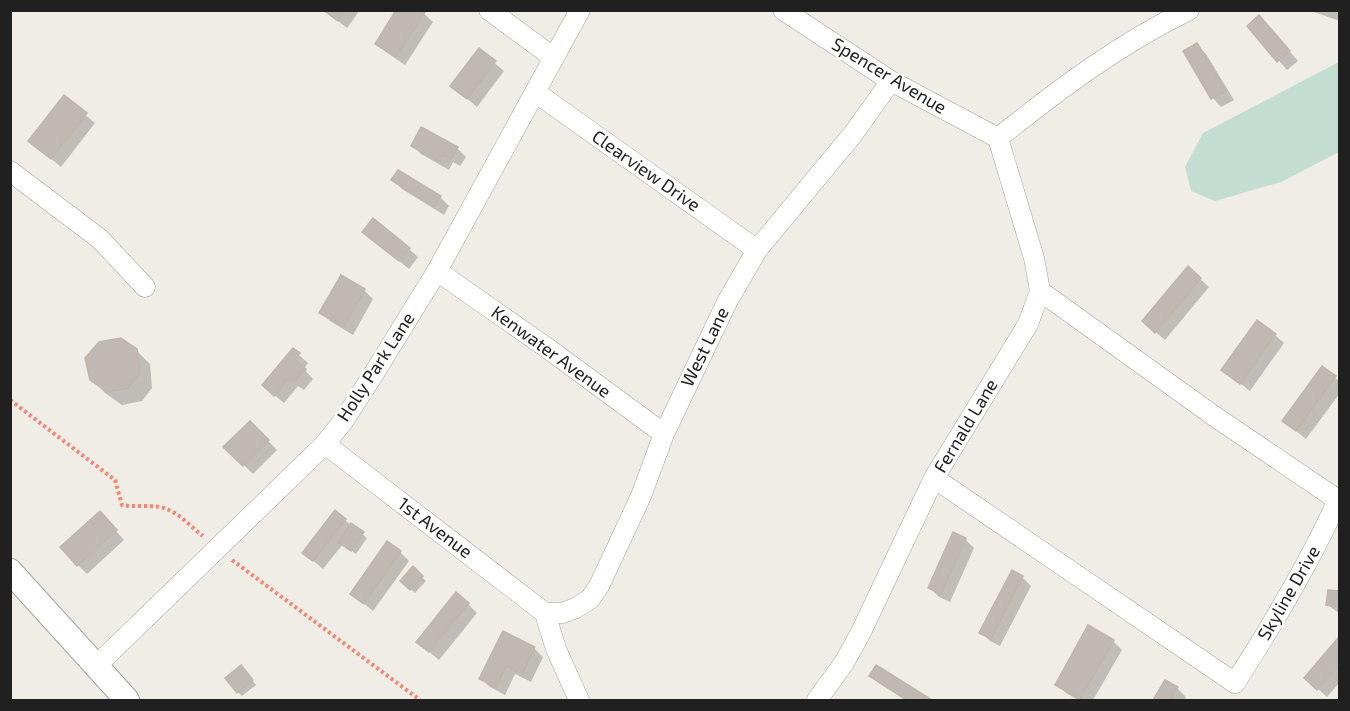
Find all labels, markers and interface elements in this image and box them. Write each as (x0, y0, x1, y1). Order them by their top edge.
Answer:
street label: Spencer Avenue (828, 32, 951, 118)
street label: Clearview Drive (588, 125, 705, 216)
street label: Kenwater Avenue (487, 300, 616, 402)
street label: West Lane (675, 303, 733, 390)
street label: Holly Park Lane (332, 308, 419, 425)
street label: Fernald Lane (929, 375, 1002, 476)
street label: 1st Avenue (394, 492, 477, 562)
street label: Skyline Drive (1252, 541, 1324, 644)

